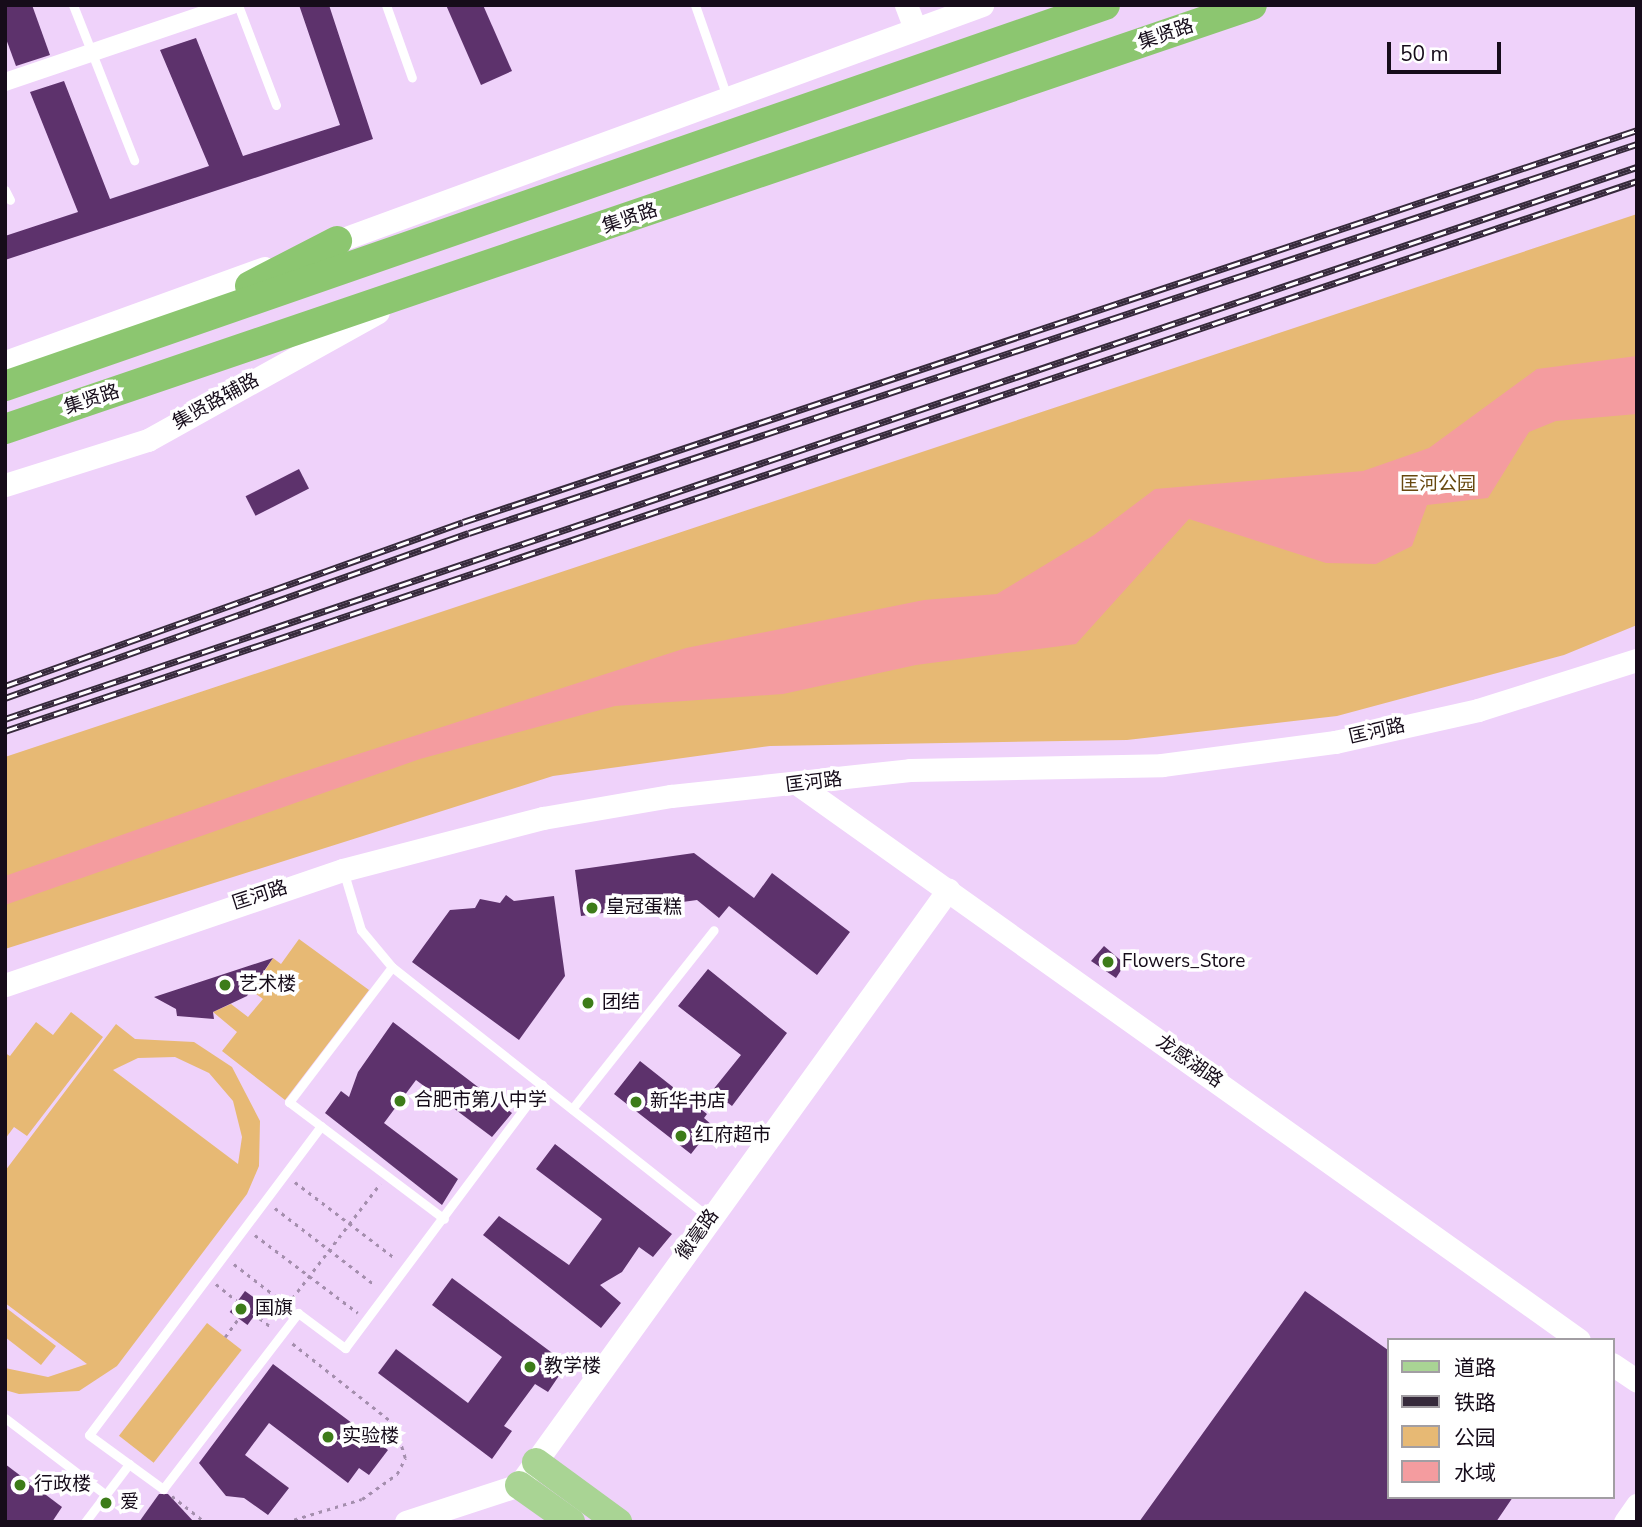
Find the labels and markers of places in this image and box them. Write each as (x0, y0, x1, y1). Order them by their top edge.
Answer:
place label: 皇冠蛋糕 (606, 897, 682, 919)
marker: 皇冠蛋糕 (584, 900, 600, 916)
place label: Flowers_Store (1122, 951, 1245, 973)
marker: Flowers_Store (1100, 954, 1116, 970)
place label: 艺术楼 (239, 974, 296, 996)
marker: 艺术楼 (217, 977, 233, 993)
place label: 团结 (602, 992, 640, 1014)
marker: 团结 (580, 995, 596, 1011)
place label: 合肥市第八中学 (414, 1090, 547, 1112)
place label: 新华书店 (650, 1091, 726, 1113)
marker: 合肥市第八中学 (392, 1093, 408, 1109)
marker: 新华书店 (628, 1094, 644, 1110)
place label: 红府超市 (695, 1125, 771, 1147)
marker: 红府超市 (673, 1128, 689, 1144)
place label: 国旗 (255, 1298, 293, 1320)
marker: 国旗 (233, 1301, 249, 1317)
place label: 教学楼 (544, 1356, 601, 1378)
marker: 教学楼 (522, 1359, 538, 1375)
place label: 实验楼 (342, 1426, 399, 1448)
marker: 实验楼 (320, 1429, 336, 1445)
place label: 行政楼 (34, 1474, 91, 1496)
marker: 行政楼 (12, 1477, 28, 1493)
place label: 爱 (120, 1492, 139, 1514)
marker: 爱 (98, 1495, 114, 1511)

